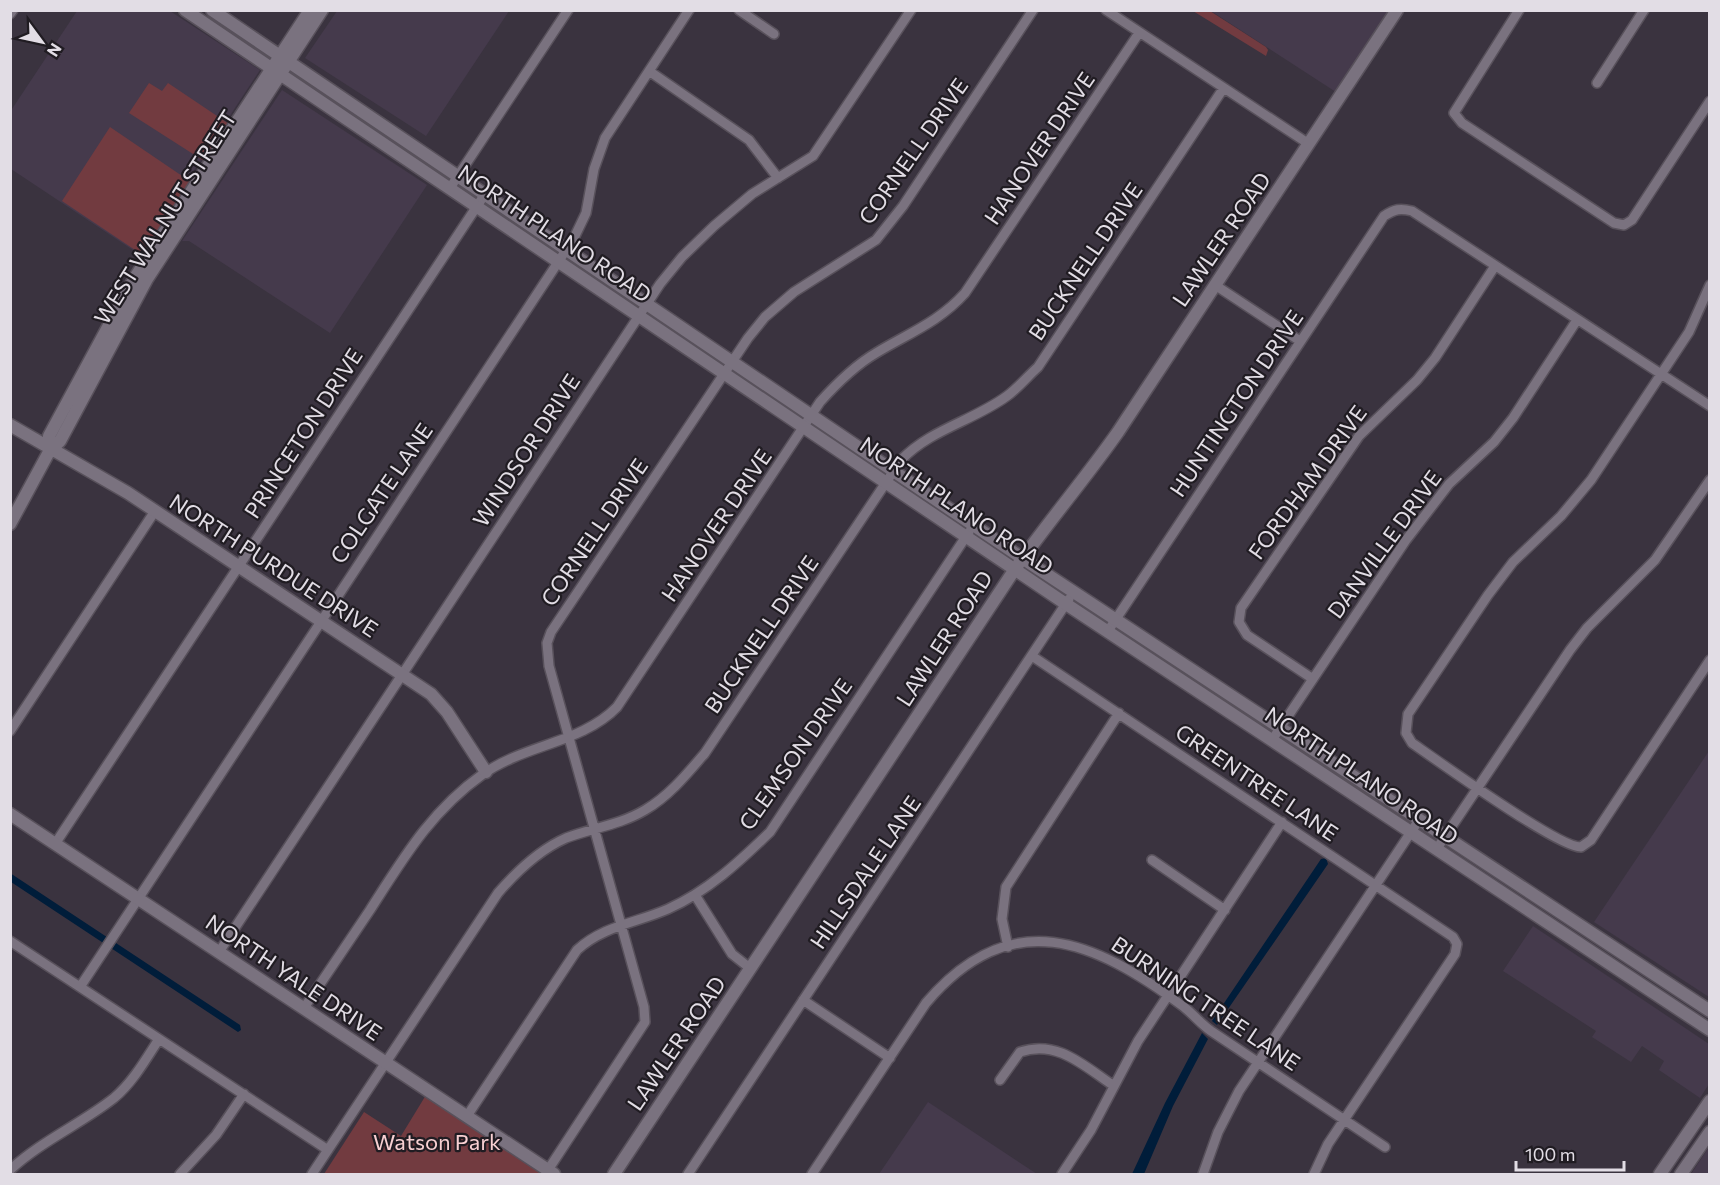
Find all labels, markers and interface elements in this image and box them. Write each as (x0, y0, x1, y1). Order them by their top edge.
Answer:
north arrow (12, 12, 72, 72)
text: N (44, 40, 66, 61)
street label: HANOVER DRIVE (978, 67, 1100, 229)
street label: CORNELL DRIVE (853, 73, 973, 229)
street label: WEST WALNUT STREET (88, 105, 242, 329)
street label: NORTH PLANO ROAD (453, 158, 657, 308)
street label: LAWLER ROAD (1166, 167, 1276, 311)
street label: BUCKNELL DRIVE (1022, 177, 1148, 345)
street label: HUNTINGTON DRIVE (1164, 305, 1308, 501)
street label: PRINCETON DRIVE (238, 343, 368, 523)
street label: WINDSOR DRIVE (467, 369, 585, 531)
street label: FORDHAM DRIVE (1242, 400, 1372, 564)
street label: COLGATE LANE (324, 418, 438, 568)
street label: NORTH PLANO ROAD (855, 430, 1059, 580)
street label: HANOVER DRIVE (655, 444, 777, 606)
street label: CORNELL DRIVE (535, 453, 653, 611)
street label: DANVILLE DRIVE (1321, 465, 1447, 623)
street label: NORTH PURDUE DRIVE (165, 487, 383, 643)
street label: BUCKNELL DRIVE (698, 550, 824, 718)
street label: LAWLER ROAD (890, 565, 998, 711)
street label: CLEMSON DRIVE (733, 673, 857, 835)
street label: NORTH PLANO ROAD (1260, 700, 1464, 850)
street label: GREENTREE LANE (1171, 718, 1343, 846)
street label: HILLSDALE LANE (804, 790, 926, 954)
street label: NORTH YALE DRIVE (201, 908, 387, 1046)
street label: BURNING TREE LANE (1107, 930, 1305, 1076)
street label: LAWLER ROAD (621, 971, 731, 1115)
park label: Watson Park (373, 1128, 501, 1155)
scale bar (1516, 1134, 1624, 1172)
text: 100 m (1525, 1143, 1575, 1165)

